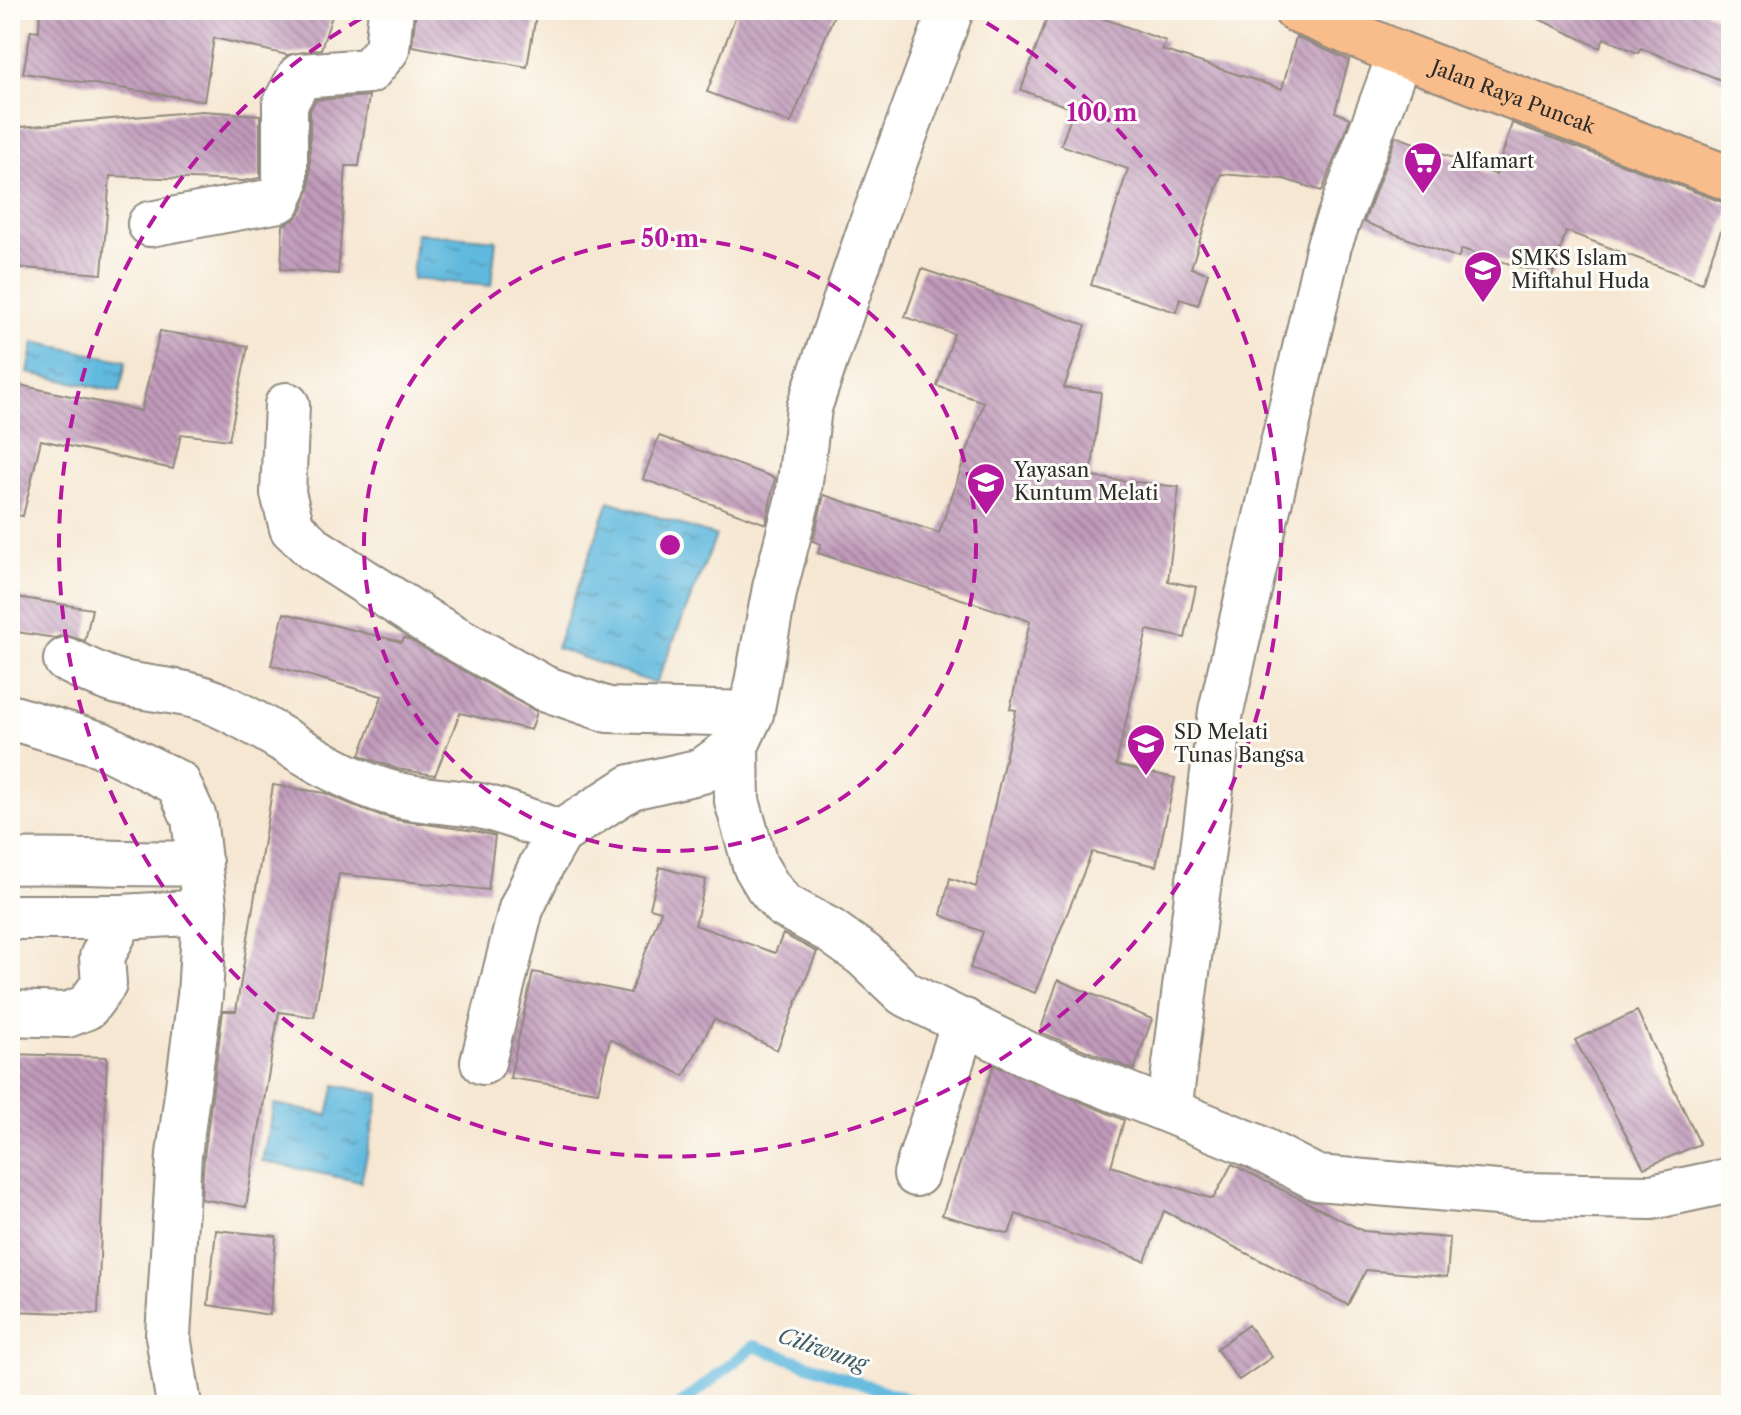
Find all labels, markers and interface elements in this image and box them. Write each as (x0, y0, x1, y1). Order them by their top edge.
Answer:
street label: Jalan Raya Puncak (1425, 54, 1600, 139)
text: 100 m (1066, 98, 1138, 127)
supermarket icon: Alfamart (1402, 140, 1444, 195)
place label: Alfamart (1450, 149, 1534, 173)
text: 50 m (641, 224, 699, 253)
place label: SMKS Islam Miftahul Huda (1511, 246, 1650, 293)
school or university icon: SMKS Islam Miftahul Huda (1462, 249, 1504, 304)
place label: Yayasan Kuntum Melati (1013, 458, 1158, 505)
school or university icon: Yayasan Kuntum Melati (965, 461, 1007, 516)
centre of rings (656, 531, 684, 559)
place label: SD Melati Tunas Bangsa (1174, 720, 1305, 767)
school or university icon: SD Melati Tunas Bangsa (1125, 722, 1167, 777)
water label: Ciliwung (775, 1322, 873, 1378)

